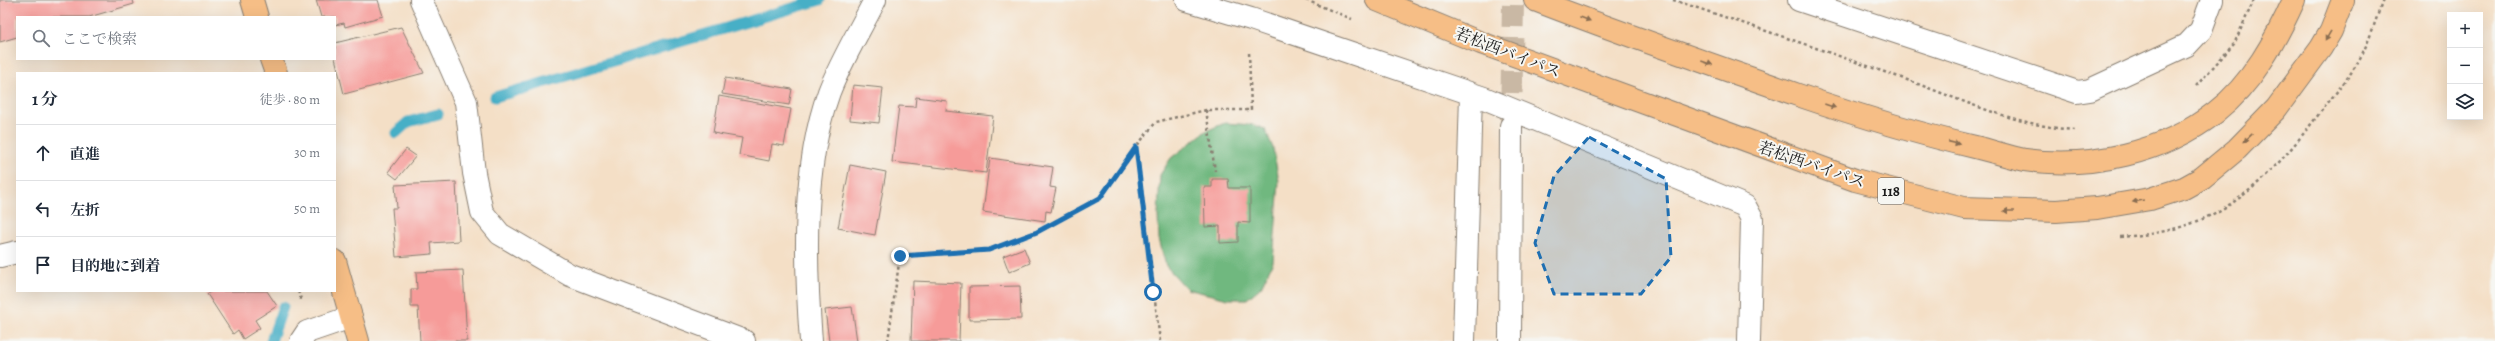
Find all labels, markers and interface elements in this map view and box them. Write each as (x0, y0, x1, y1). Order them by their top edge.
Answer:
map controls (2447, 12, 2483, 120)
button: + (2447, 12, 2483, 48)
search box (16, 16, 336, 60)
one-way arrow (1579, 17, 1591, 23)
street label: 若松西バイパス (1452, 23, 1564, 83)
icon: search (30, 27, 52, 49)
text: ここで検索 (62, 29, 137, 49)
one-way arrow (2325, 30, 2332, 42)
button: − (2447, 48, 2483, 84)
one-way arrow (1701, 60, 1713, 66)
button: layers (2447, 84, 2483, 120)
text: 1 分 (32, 88, 58, 111)
text: 徒歩 · 80 m (260, 91, 320, 108)
one-way arrow (1824, 103, 1836, 109)
one-way arrow (2243, 133, 2253, 143)
street label: 若松西バイパス (1755, 136, 1868, 194)
one-way arrow (1948, 140, 1961, 146)
icon: ahead (32, 142, 54, 164)
text: 直進 (70, 144, 100, 164)
text: 30 m (294, 144, 320, 161)
road number: 118 (1878, 178, 1904, 204)
icon: left (32, 198, 54, 220)
one-way arrow (2132, 198, 2144, 204)
text: 左折 (70, 200, 100, 220)
text: 50 m (294, 200, 320, 217)
one-way arrow (2002, 208, 2015, 214)
route end (891, 247, 909, 265)
icon: arrive (32, 254, 54, 276)
text: 目的地に到着 (70, 256, 160, 276)
route start (1144, 283, 1162, 301)

